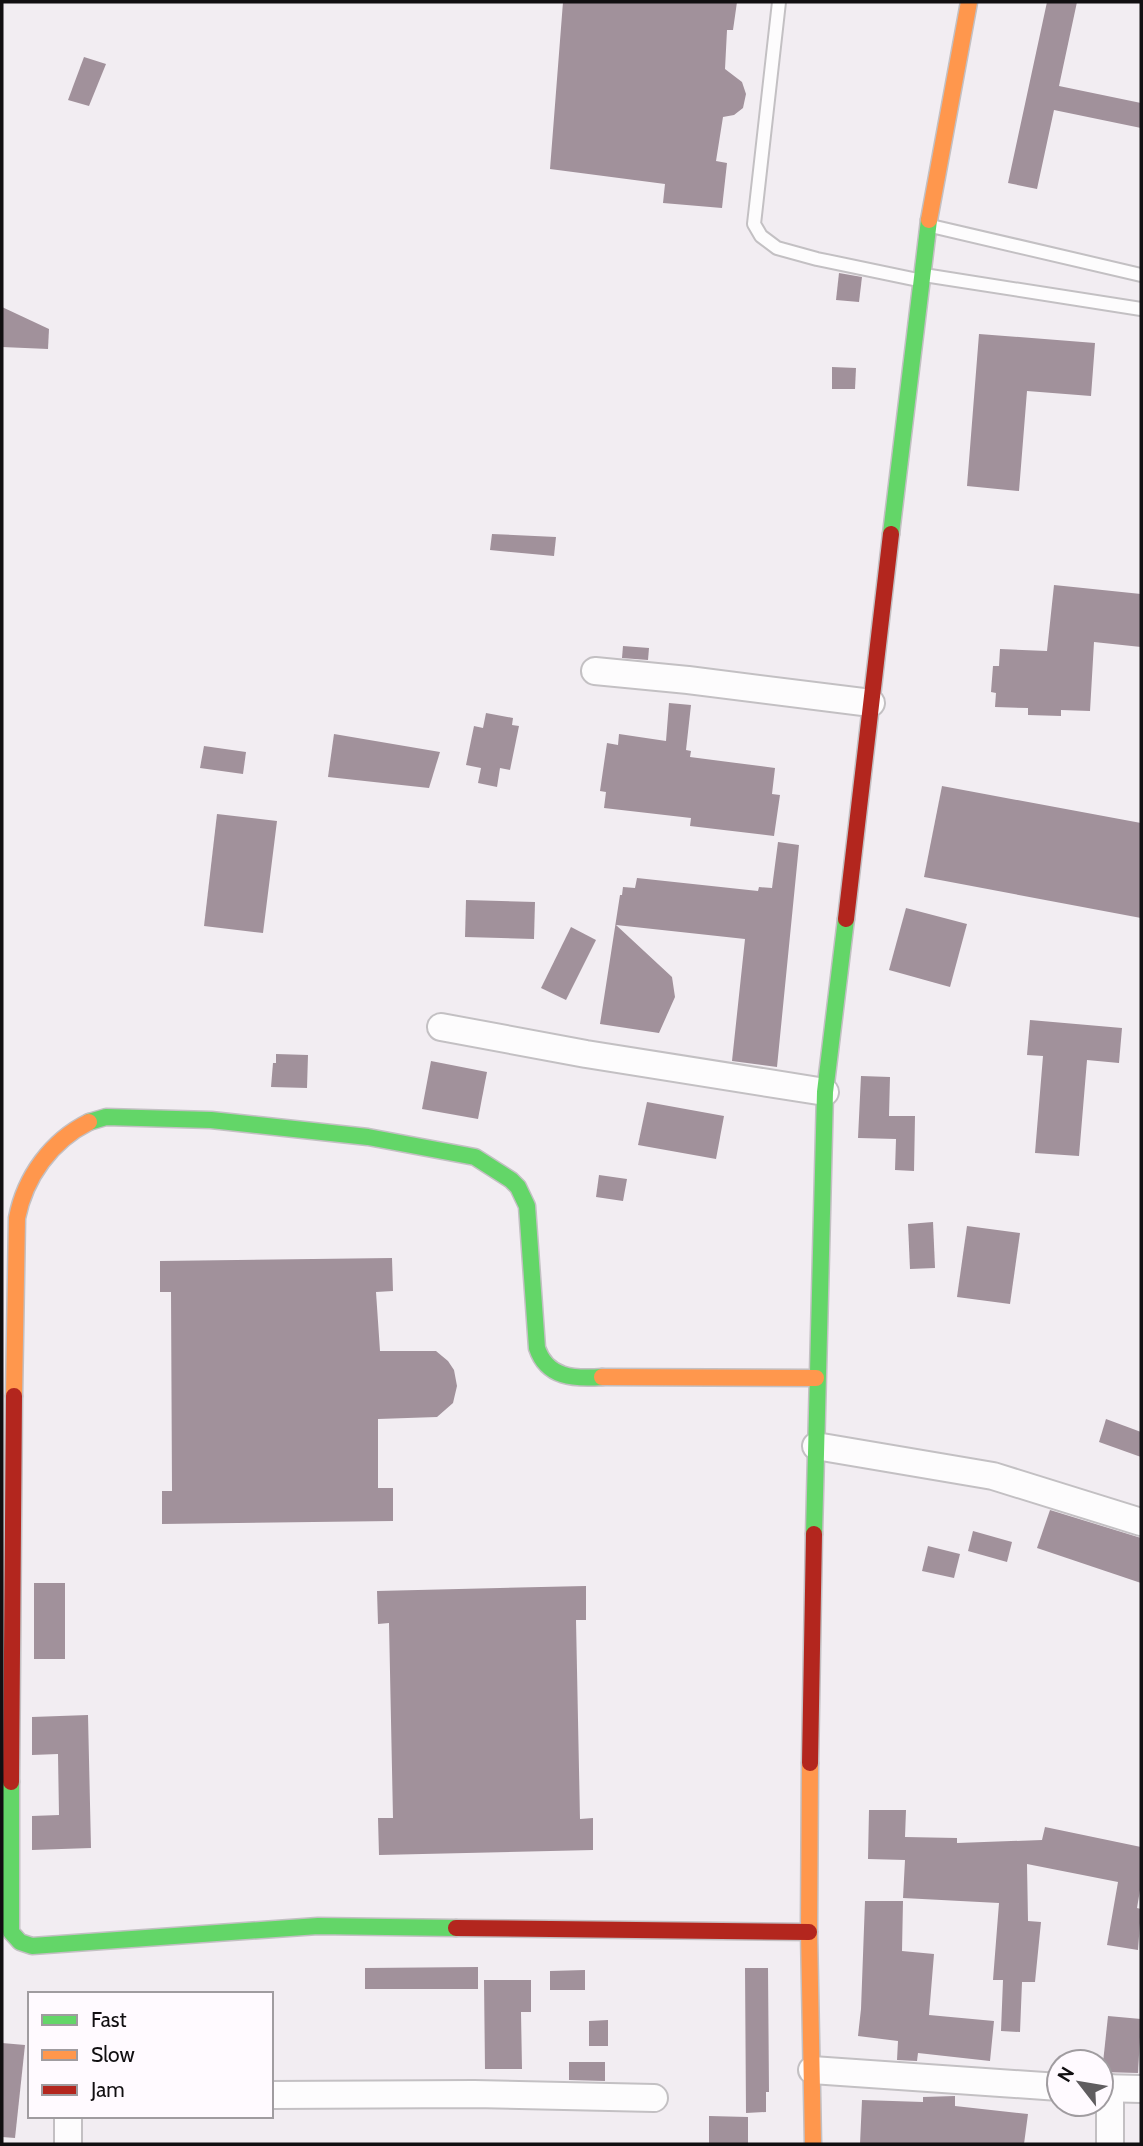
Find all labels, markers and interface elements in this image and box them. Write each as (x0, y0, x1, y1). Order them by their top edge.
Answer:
legend (28, 1992, 273, 2118)
text: Fast (91, 2007, 127, 2032)
text: Slow (91, 2042, 135, 2067)
north arrow (1045, 2048, 1115, 2118)
text: N (1053, 2063, 1079, 2086)
text: Jam (90, 2077, 125, 2102)

